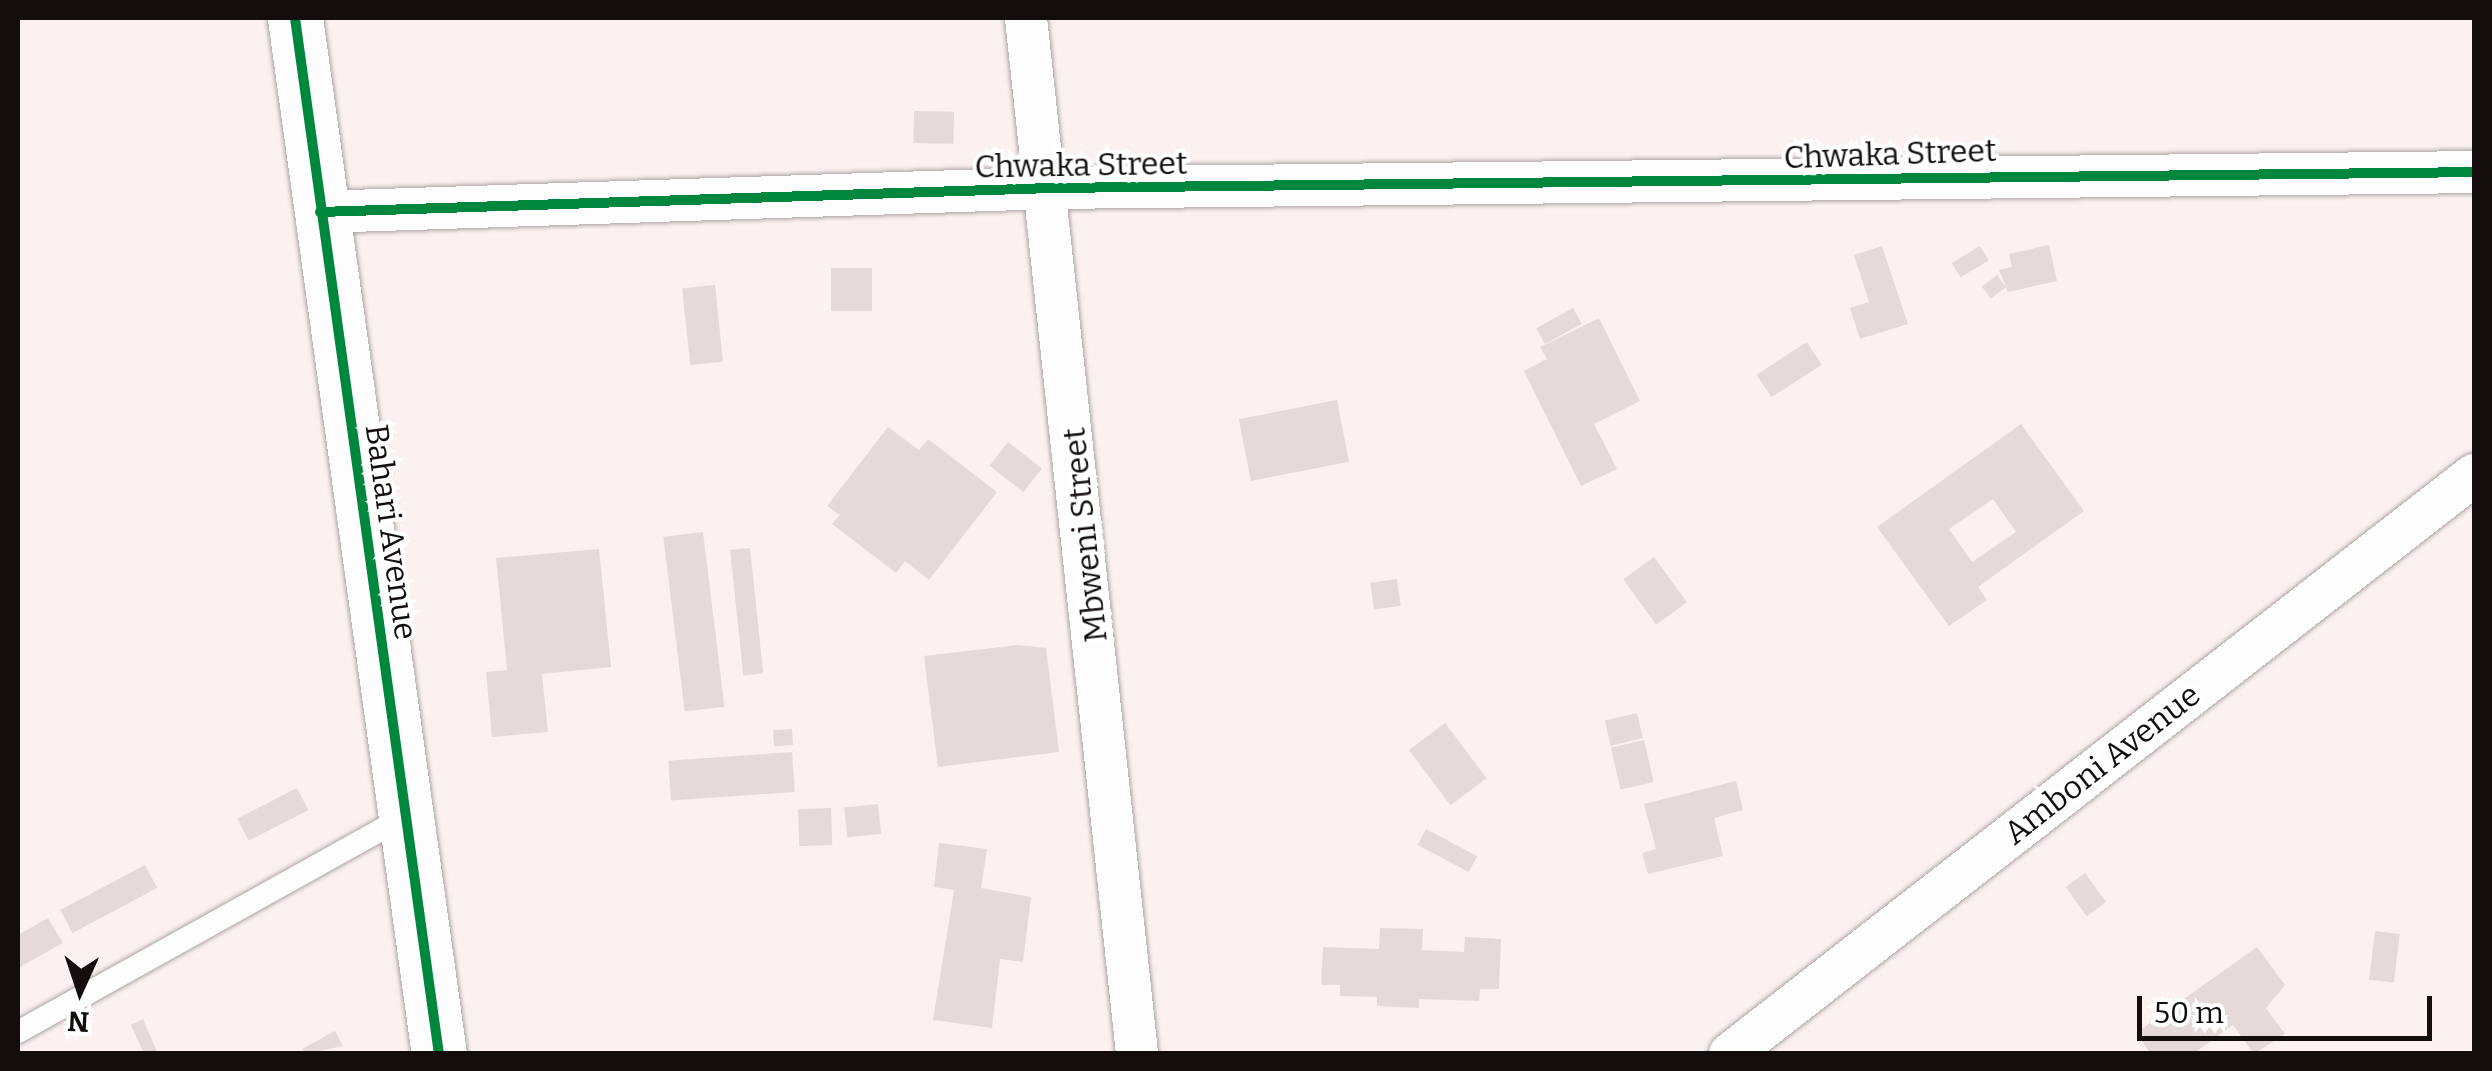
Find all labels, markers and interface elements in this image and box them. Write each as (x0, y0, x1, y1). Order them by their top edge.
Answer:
street label: Chwaka Street (1783, 131, 1997, 177)
street label: Chwaka Street (974, 144, 1188, 186)
street label: Bahari Avenue (357, 422, 425, 642)
street label: Mbweni Street (1055, 426, 1115, 644)
street label: Amboni Avenue (1996, 676, 2208, 852)
north arrow (30, 941, 130, 1041)
scale bar (2142, 976, 2437, 1038)
text: 50 m (2154, 995, 2224, 1031)
text: N (67, 1004, 90, 1039)

